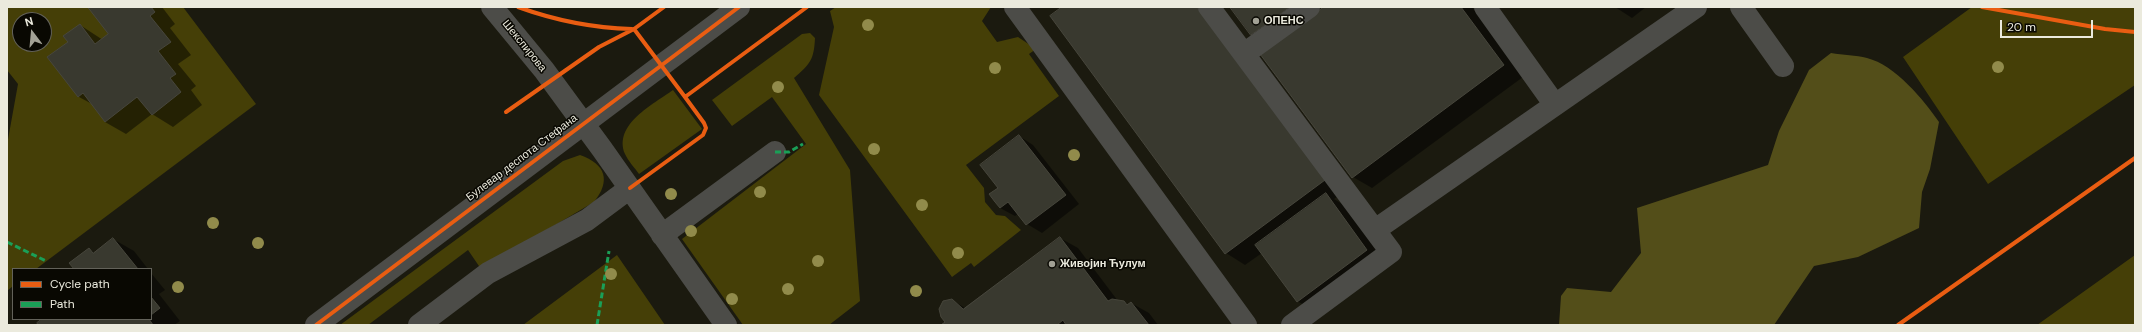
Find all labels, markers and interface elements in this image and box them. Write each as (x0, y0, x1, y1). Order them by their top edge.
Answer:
north arrow (12, 12, 52, 52)
scale bar (2002, 12, 2095, 38)
text: N (23, 14, 35, 29)
place label: ОПЕНС (1264, 14, 1304, 28)
marker: ОПЕНС (1251, 16, 1261, 26)
street label: Шекспирова (499, 17, 549, 75)
text: 20 m (2007, 19, 2036, 35)
street label: Булевар деспота Стефана (464, 112, 580, 204)
place label: Живојин Ћулум (1060, 257, 1146, 271)
marker: Живојин Ћулум (1047, 259, 1057, 269)
legend (12, 268, 152, 320)
text: Cycle path (50, 276, 110, 292)
text: Path (50, 296, 75, 312)

